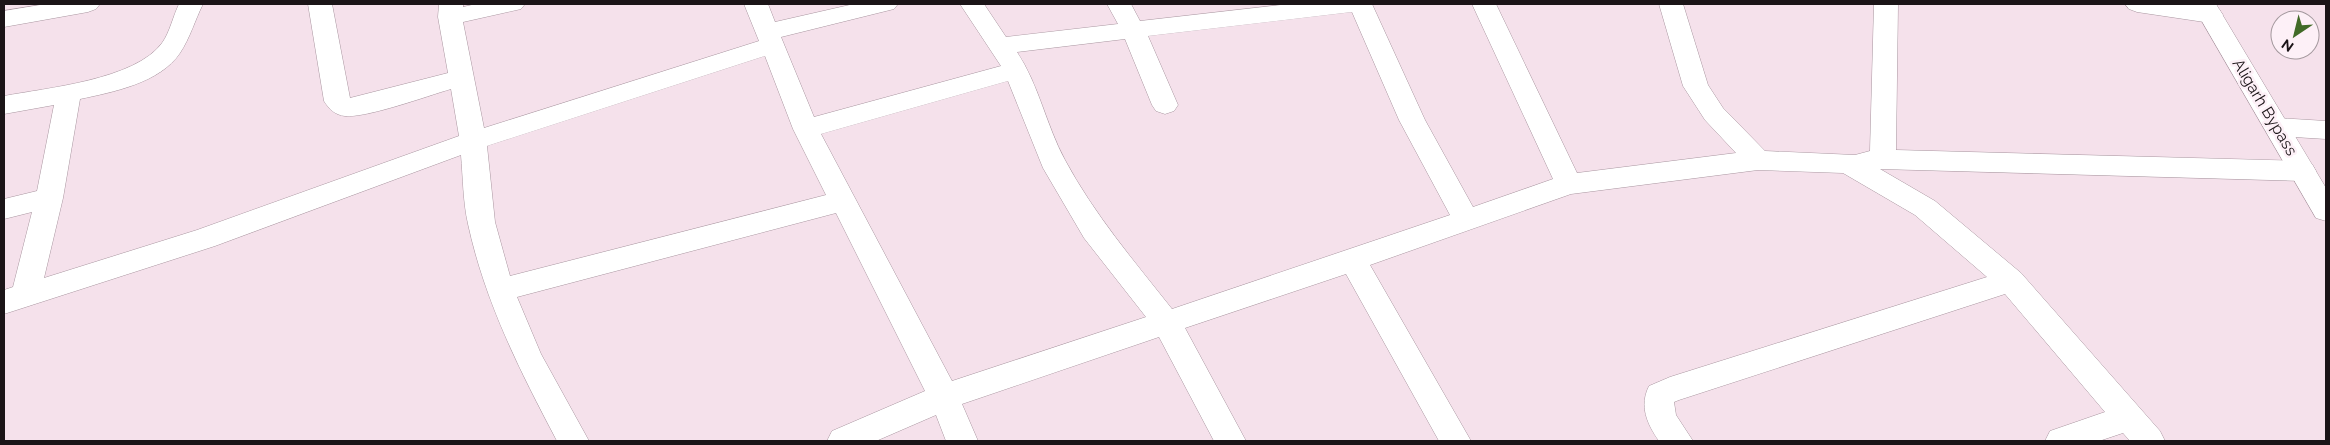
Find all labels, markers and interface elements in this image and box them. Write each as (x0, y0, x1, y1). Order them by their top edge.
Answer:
north arrow (2270, 10, 2320, 60)
text: N (2279, 36, 2297, 55)
street label: Aligarh Bypass (2229, 55, 2301, 159)

